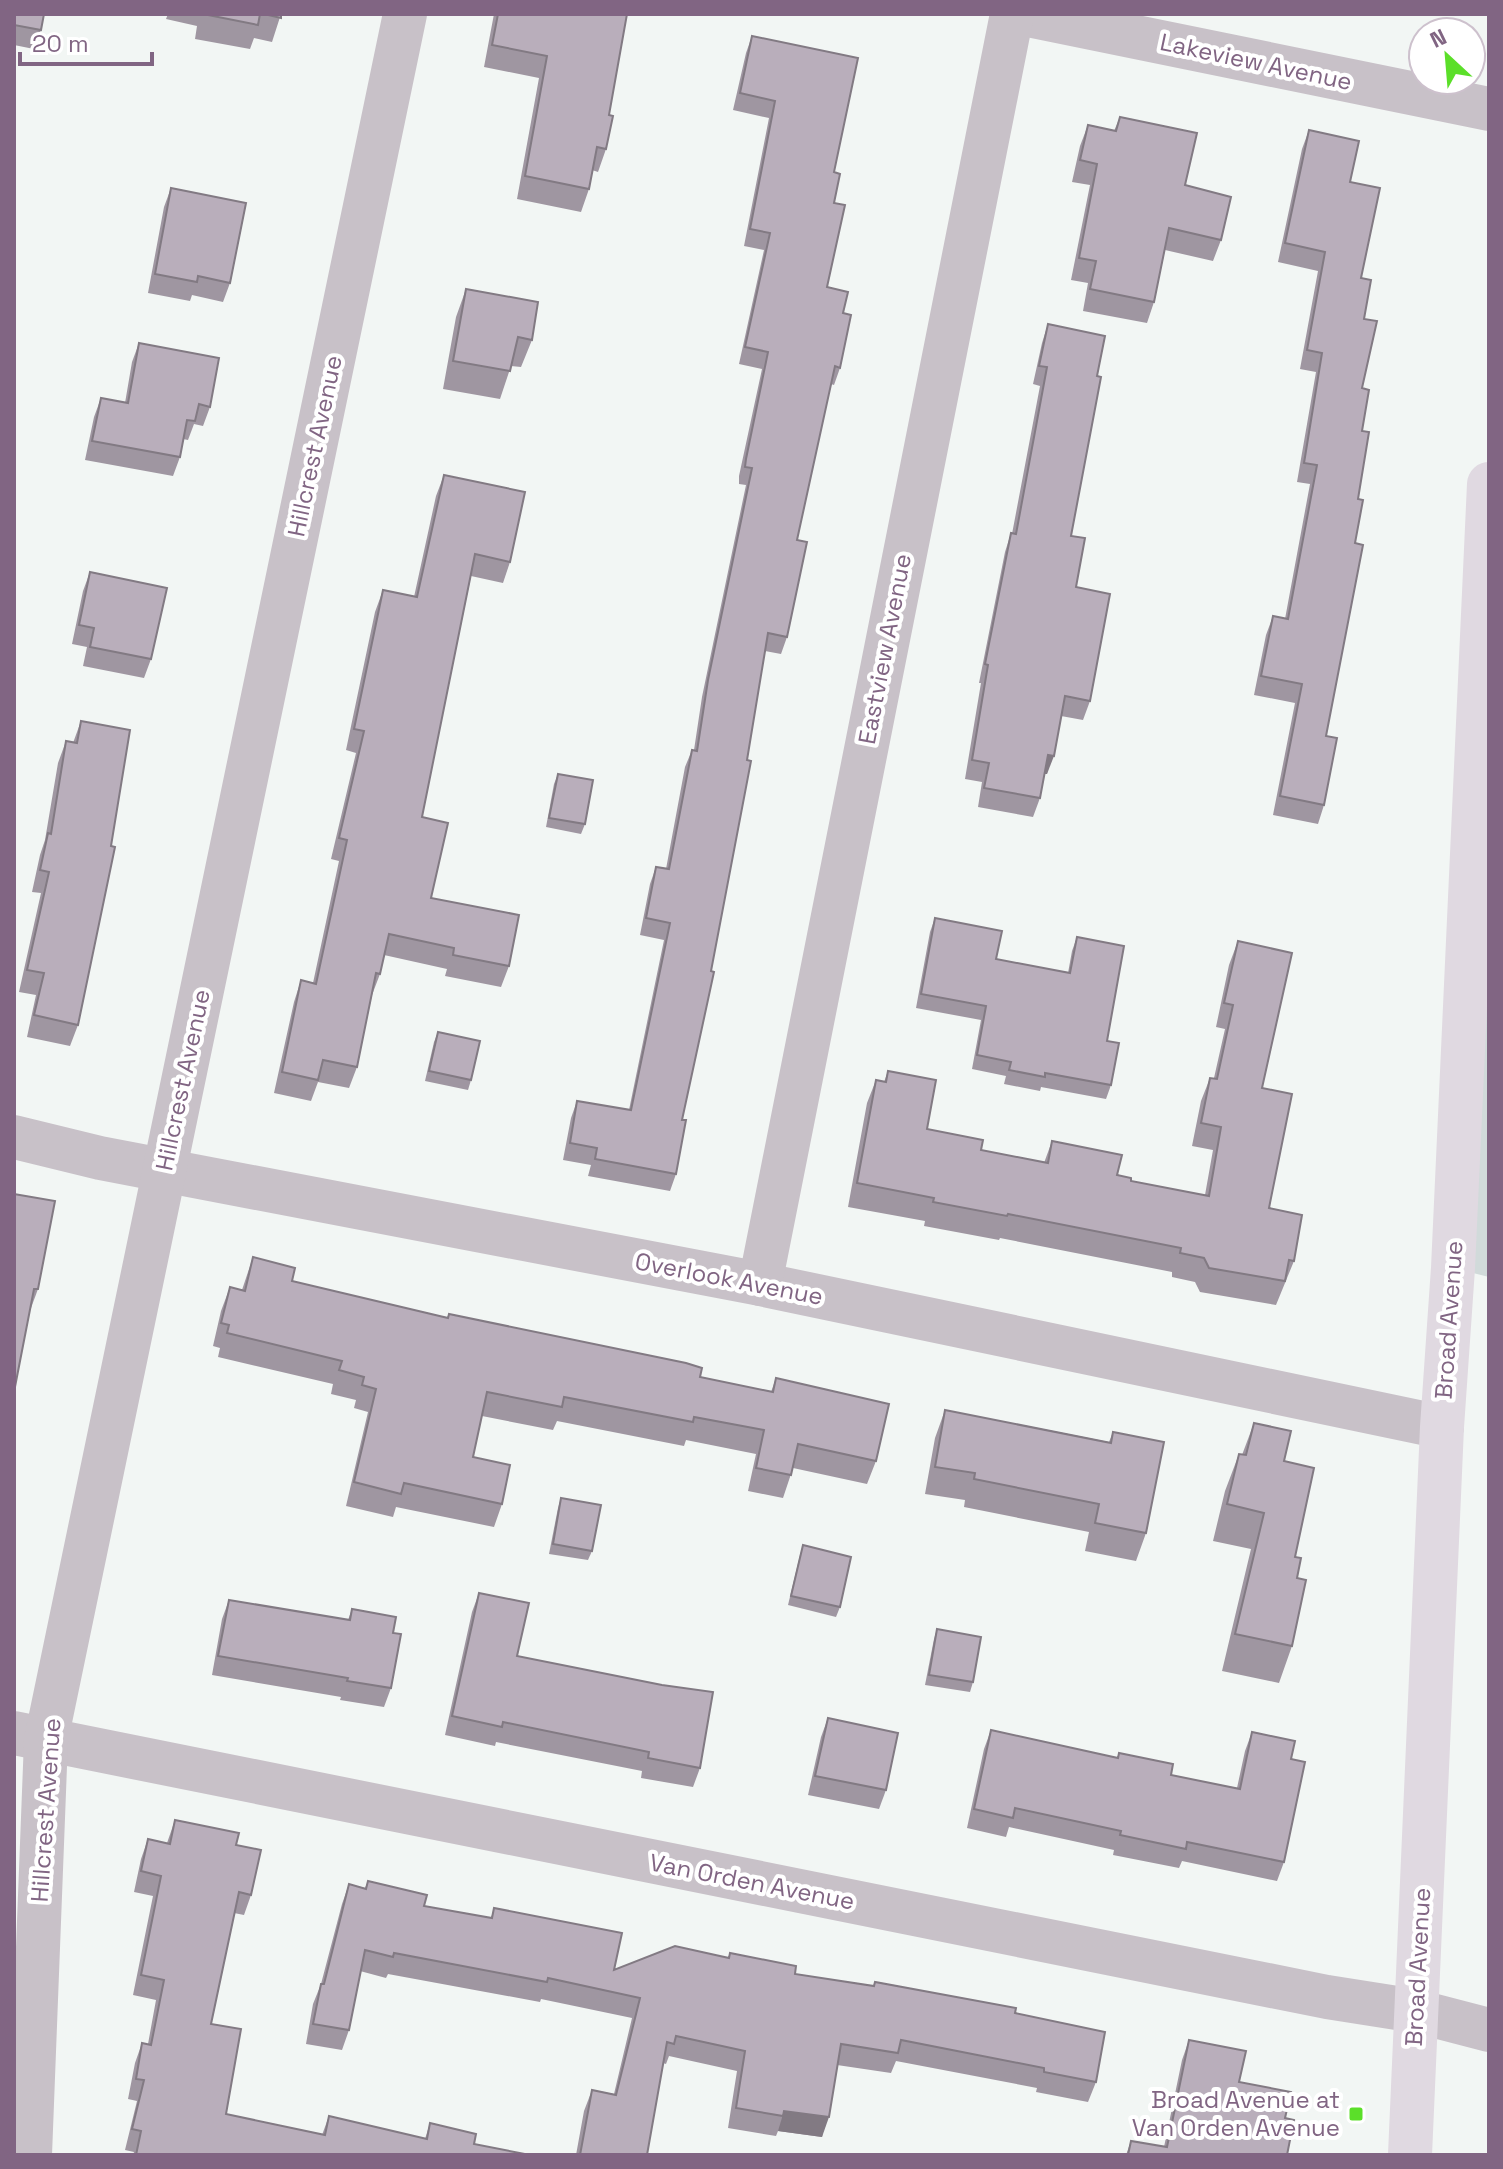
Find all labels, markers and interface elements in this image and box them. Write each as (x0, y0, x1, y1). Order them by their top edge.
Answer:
scale bar (20, 16, 152, 66)
north arrow (1407, 16, 1487, 96)
text: N (1425, 22, 1451, 54)
street label: Lakeview Avenue (1157, 26, 1355, 97)
text: 20 m (32, 28, 89, 59)
street label: Hillcrest Avenue (280, 352, 349, 539)
street label: Eastview Avenue (851, 551, 918, 747)
street label: Hillcrest Avenue (148, 986, 217, 1173)
street label: Broad Avenue (1427, 1240, 1470, 1400)
street label: Overlook Avenue (632, 1245, 826, 1312)
street label: Hillcrest Avenue (24, 1717, 67, 1903)
street label: Van Orden Avenue (647, 1846, 857, 1917)
street label: Broad Avenue (1398, 1887, 1437, 2047)
place label: Broad Avenue at Van Orden Avenue (1132, 2084, 1340, 2143)
marker: Broad Avenue at Van Orden Avenue (1347, 2105, 1365, 2123)

